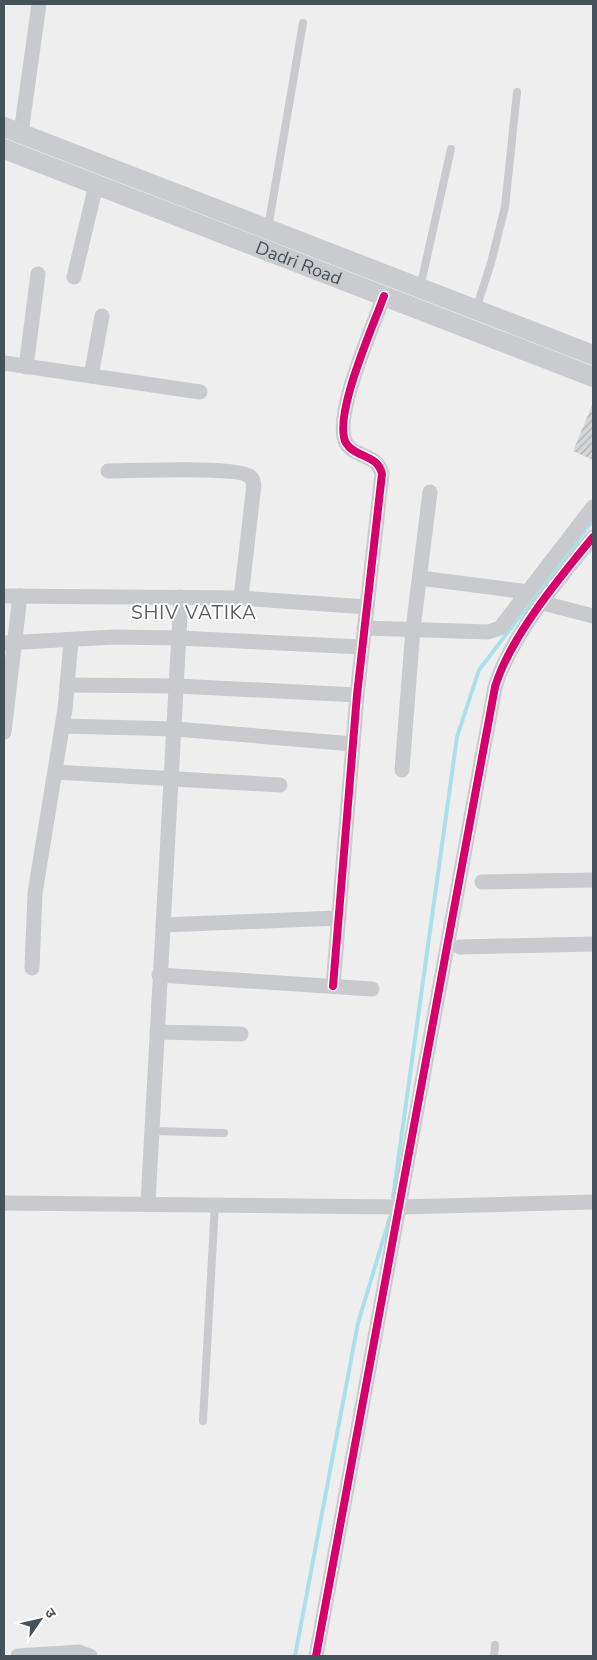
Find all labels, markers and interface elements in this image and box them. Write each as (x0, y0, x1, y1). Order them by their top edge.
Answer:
street label: Dadri Road (252, 236, 345, 291)
district label: SHIV VATIKA (131, 600, 257, 626)
north arrow (15, 1595, 65, 1645)
text: उ (40, 1604, 61, 1622)

